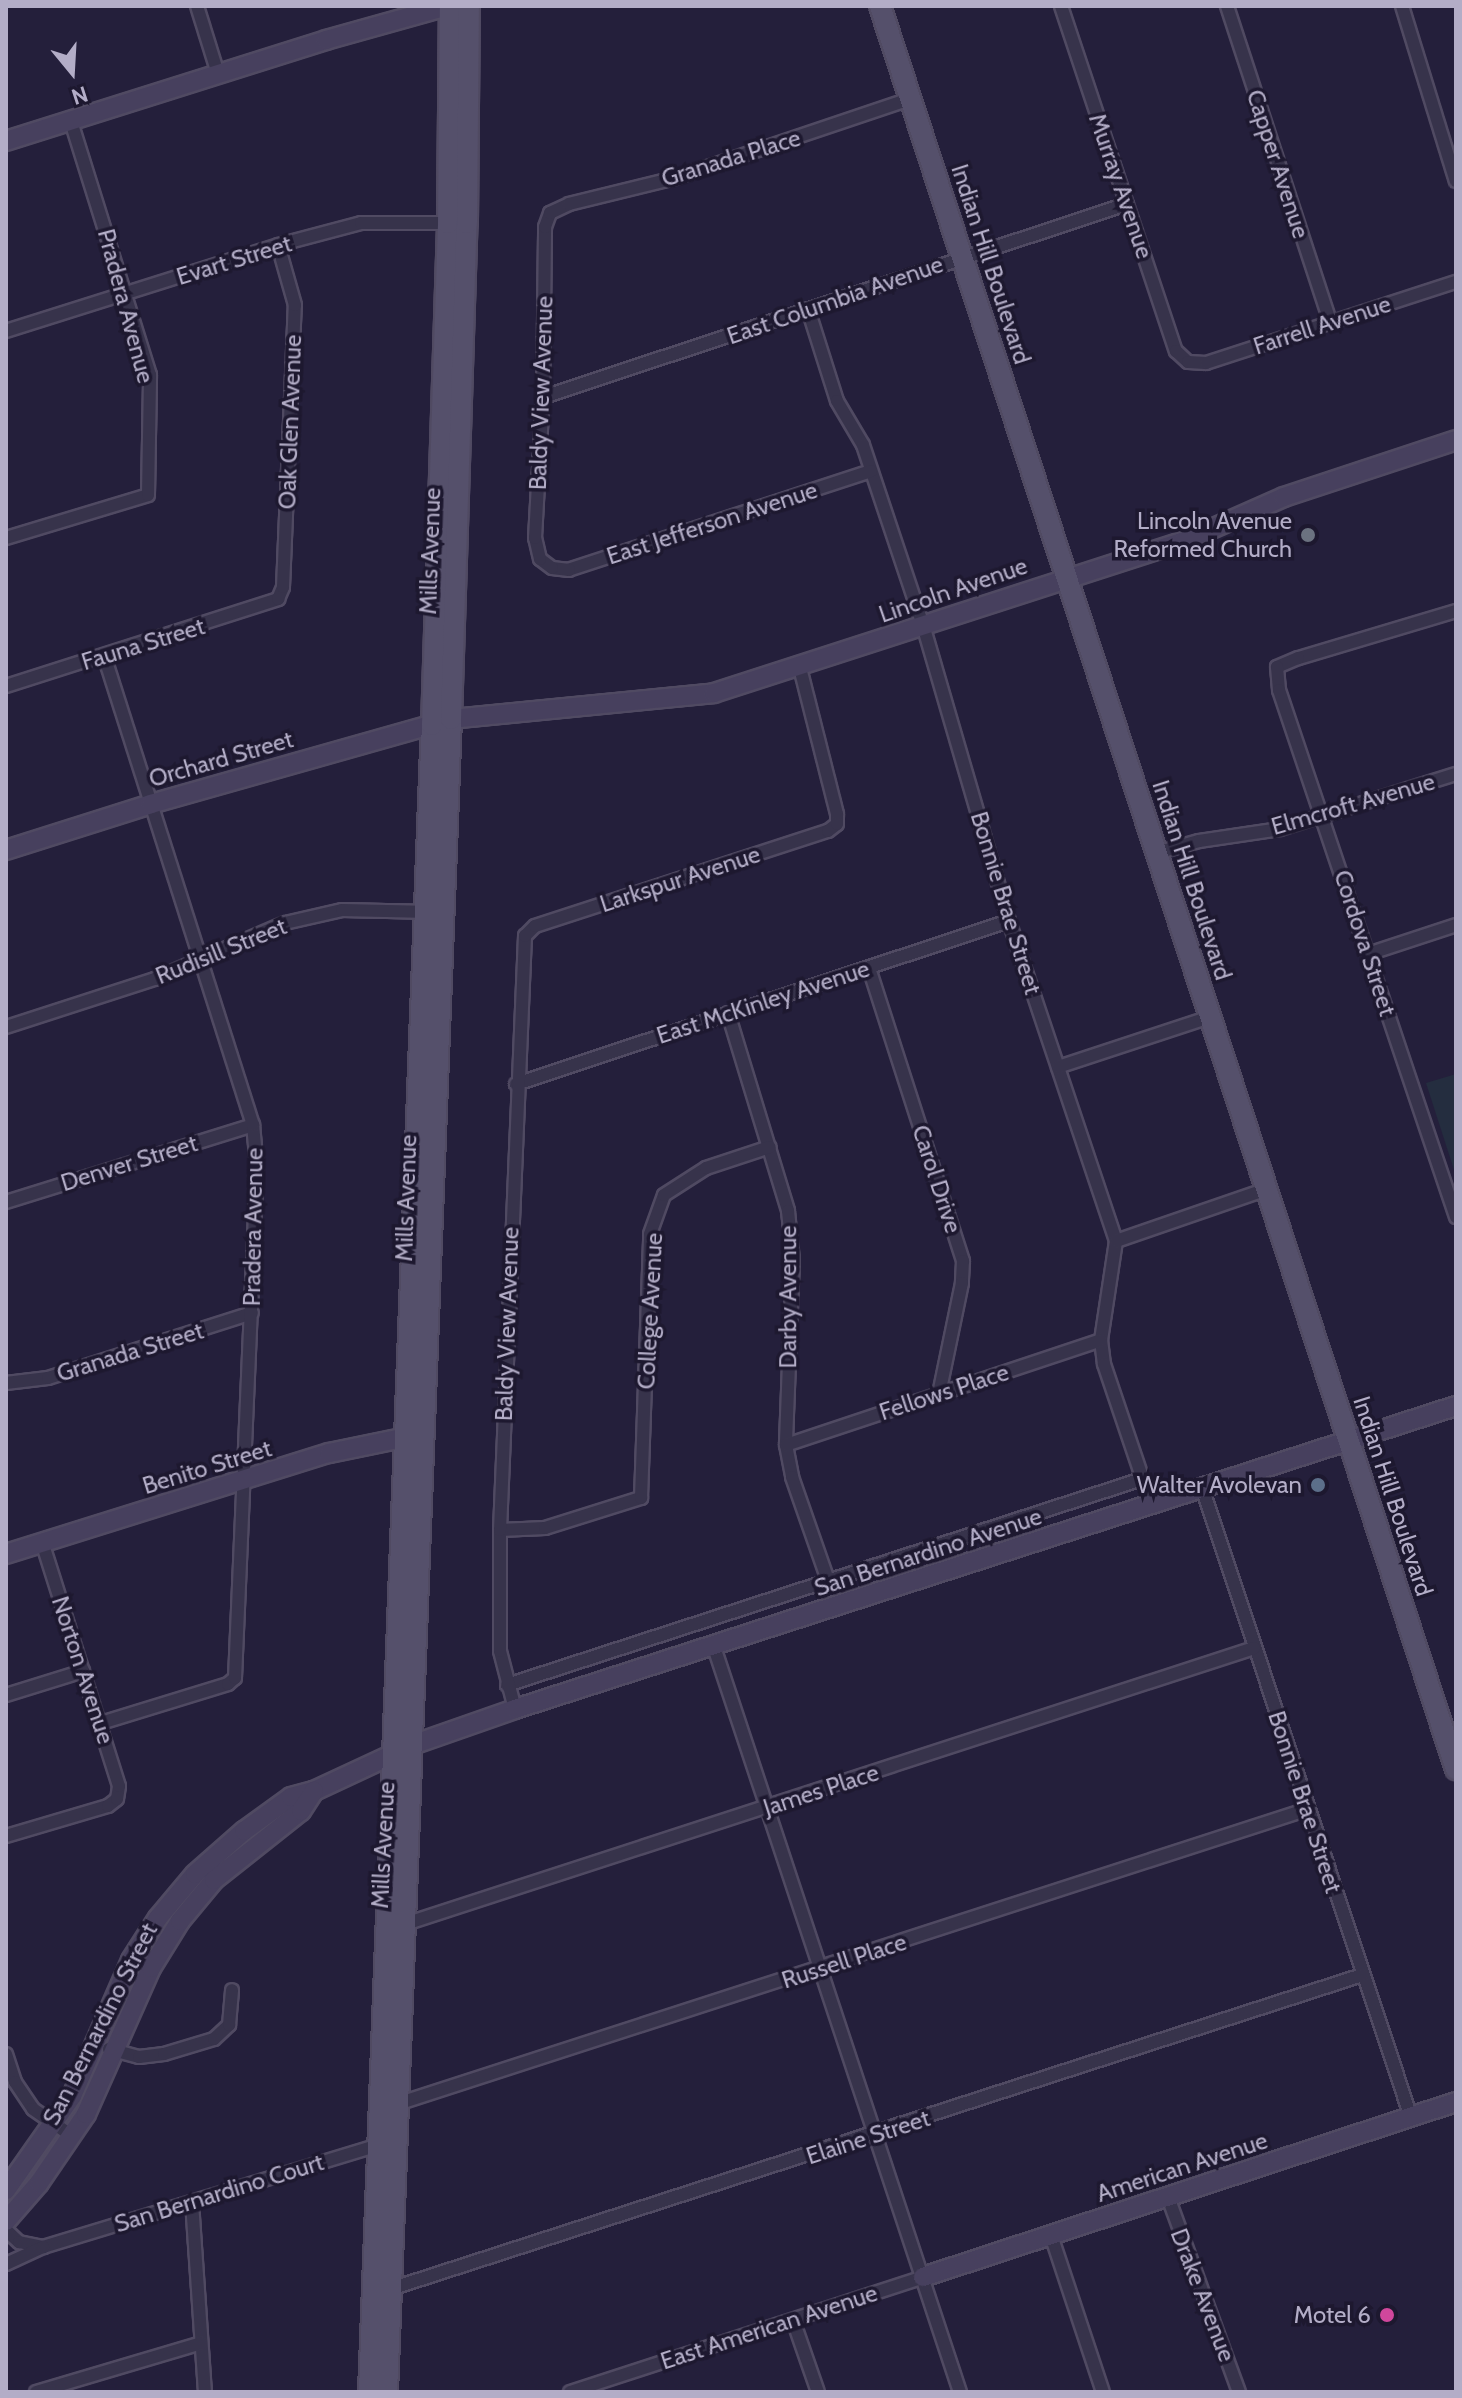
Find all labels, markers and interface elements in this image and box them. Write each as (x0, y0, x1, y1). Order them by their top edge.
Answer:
north arrow (32, 32, 112, 112)
text: N (68, 80, 91, 111)
street label: Capper Avenue (1240, 86, 1316, 242)
street label: Murray Avenue (1083, 110, 1159, 262)
street label: Granada Place (658, 123, 804, 193)
street label: Indian Hill Boulevard (945, 161, 1037, 367)
street label: Pradera Avenue (92, 226, 160, 386)
street label: Evart Street (173, 229, 295, 291)
street label: East Columbia Avenue (723, 249, 947, 351)
street label: Farrell Avenue (1250, 289, 1394, 361)
street label: Baldy View Avenue (523, 295, 559, 491)
street label: Oak Glen Avenue (273, 334, 307, 510)
street label: East Jefferson Avenue (603, 475, 821, 571)
street label: Mills Avenue (413, 487, 447, 615)
place label: Lincoln Avenue Reformed Church (1114, 507, 1292, 563)
marker: Lincoln Avenue Reformed Church (1299, 526, 1317, 544)
street label: Lincoln Avenue (875, 551, 1031, 629)
street label: Fauna Street (78, 612, 208, 676)
street label: Orchard Street (146, 725, 296, 793)
street label: Elmcroft Avenue (1268, 767, 1438, 841)
street label: Indian Hill Boulevard (1146, 777, 1238, 983)
street label: Bonnie Brae Street (965, 808, 1047, 998)
street label: Larkspur Avenue (596, 840, 764, 918)
street label: Cordova Street (1328, 867, 1402, 1019)
street label: Rudisill Street (151, 912, 291, 990)
street label: East McKinley Avenue (653, 954, 873, 1050)
street label: Carol Drive (906, 1121, 968, 1237)
street label: Denver Street (57, 1129, 201, 1197)
street label: Mills Avenue (389, 1134, 423, 1262)
street label: Pradera Avenue (237, 1148, 269, 1306)
street label: Darby Avenue (774, 1225, 802, 1369)
street label: Baldy View Avenue (489, 1226, 525, 1422)
street label: College Avenue (632, 1232, 668, 1390)
street label: Granada Street (53, 1316, 207, 1388)
street label: Fellows Place (876, 1358, 1012, 1426)
street label: Indian Hill Boulevard (1347, 1393, 1439, 1599)
street label: Benito Street (139, 1434, 275, 1500)
place label: Walter Avolevan (1137, 1471, 1302, 1499)
marker: Walter Avolevan (1309, 1476, 1327, 1494)
street label: San Bernardino Avenue (811, 1502, 1045, 1602)
street label: Norton Avenue (46, 1593, 120, 1747)
street label: Bonnie Brae Street (1262, 1707, 1348, 1897)
street label: James Place (760, 1758, 882, 1822)
street label: Mills Avenue (365, 1781, 401, 1909)
street label: San Bernardino Street (37, 1918, 163, 2130)
street label: Russell Place (778, 1927, 910, 1995)
street label: Elaine Street (803, 2103, 933, 2171)
street label: American Avenue (1093, 2126, 1271, 2208)
street label: San Bernardino Court (111, 2147, 327, 2239)
street label: Drake Avenue (1164, 2224, 1242, 2366)
street label: East American Avenue (657, 2278, 881, 2376)
place label: Motel 6 (1294, 2301, 1371, 2329)
marker: Motel 6 (1378, 2306, 1396, 2324)

